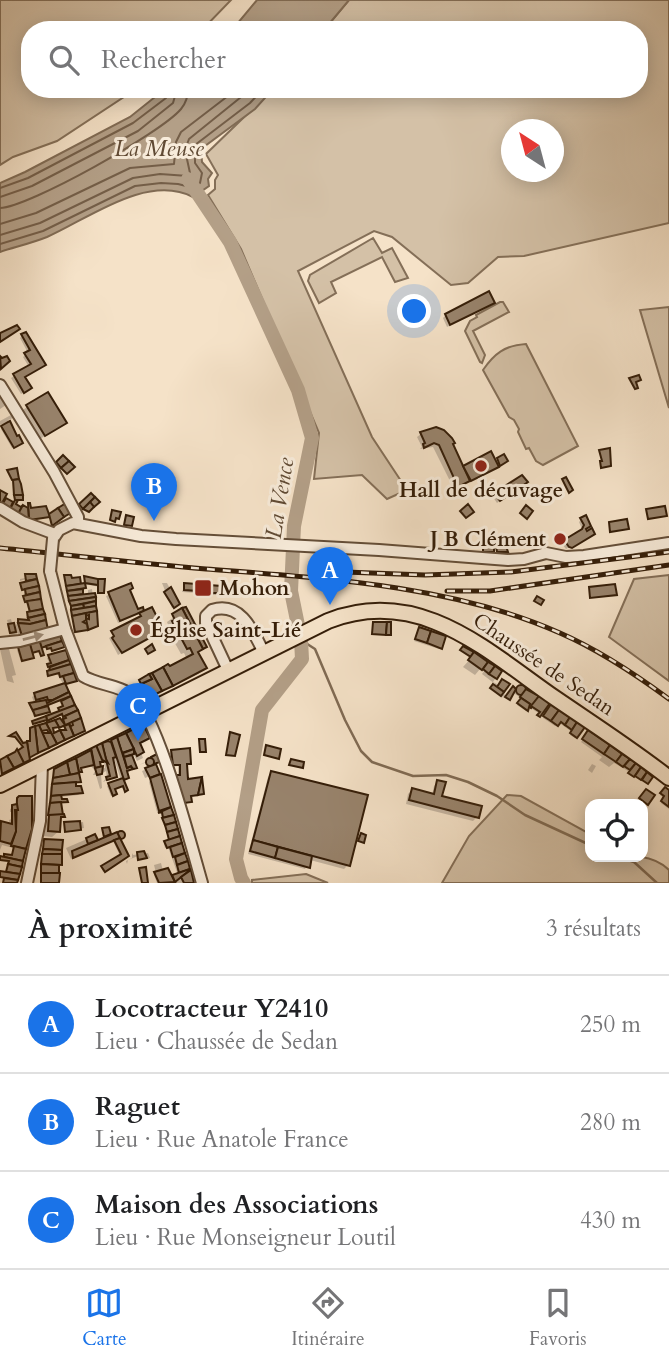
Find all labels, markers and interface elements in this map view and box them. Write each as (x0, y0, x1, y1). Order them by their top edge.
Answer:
search box (21, 21, 648, 98)
icon: search (45, 41, 83, 79)
text: Rechercher (101, 42, 226, 77)
north arrow (501, 119, 564, 182)
water label: La Meuse (114, 133, 204, 164)
your location (397, 294, 431, 328)
water label: La Vence (258, 455, 301, 541)
marker: Hall de décuvage (473, 458, 489, 474)
pin: B (131, 463, 177, 521)
place label: Hall de décuvage (399, 476, 563, 505)
place label: J B Clément (427, 525, 547, 554)
marker: J B Clément (552, 531, 568, 547)
pin: A (307, 547, 353, 605)
place label: Mohon (219, 574, 290, 603)
marker: Mohon (193, 578, 213, 598)
street label: Chaussée de Sedan (467, 606, 620, 723)
place label: Église Saint-Lié (150, 616, 301, 645)
marker: Église Saint-Lié (128, 622, 144, 638)
one-way arrow (22, 631, 44, 642)
pin: C (115, 683, 161, 741)
map controls (585, 799, 648, 862)
button: locate (585, 799, 648, 862)
text: À proximité (28, 908, 193, 949)
text: 3 résultats (546, 913, 641, 944)
text: Locotracteur Y2410 (95, 991, 328, 1026)
text: A (42, 1009, 60, 1040)
text: 250 m (580, 1009, 641, 1040)
text: Lieu · Chaussée de Sedan (95, 1026, 338, 1057)
text: Raguet (95, 1089, 180, 1124)
text: B (43, 1107, 59, 1138)
text: 280 m (580, 1107, 641, 1138)
text: Lieu · Rue Anatole France (95, 1124, 349, 1155)
text: Maison des Associations (95, 1187, 378, 1222)
text: C (42, 1205, 60, 1236)
text: 430 m (580, 1205, 641, 1236)
text: Lieu · Rue Monseigneur Loutil (95, 1222, 396, 1253)
tab: Carte (82, 1284, 127, 1352)
tab: Itinéraire (291, 1284, 365, 1352)
tab: Favoris (529, 1284, 587, 1352)

